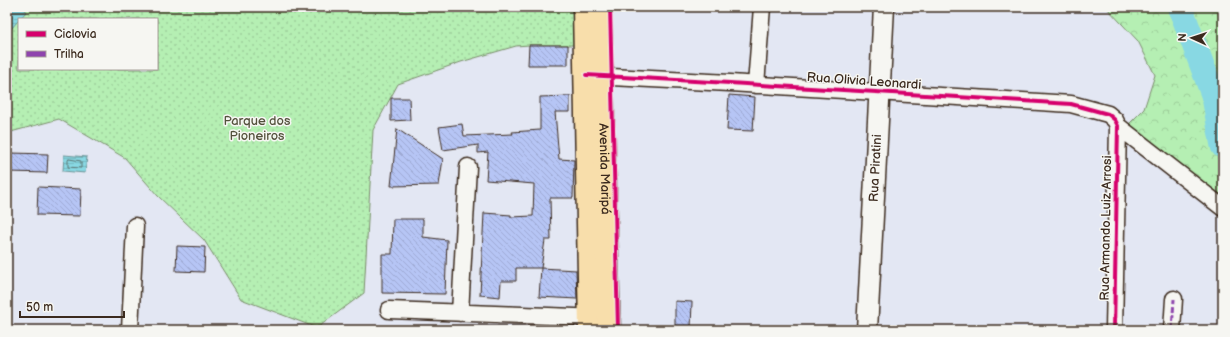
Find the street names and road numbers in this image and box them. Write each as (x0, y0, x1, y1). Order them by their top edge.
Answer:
street label: Rua Olivia Leonardi (806, 69, 922, 93)
street label: Avenida Maripá (595, 123, 614, 215)
street label: Rua Piratini (866, 134, 885, 203)
street label: Rua Armando Luiz Arrosi (1097, 155, 1115, 301)

